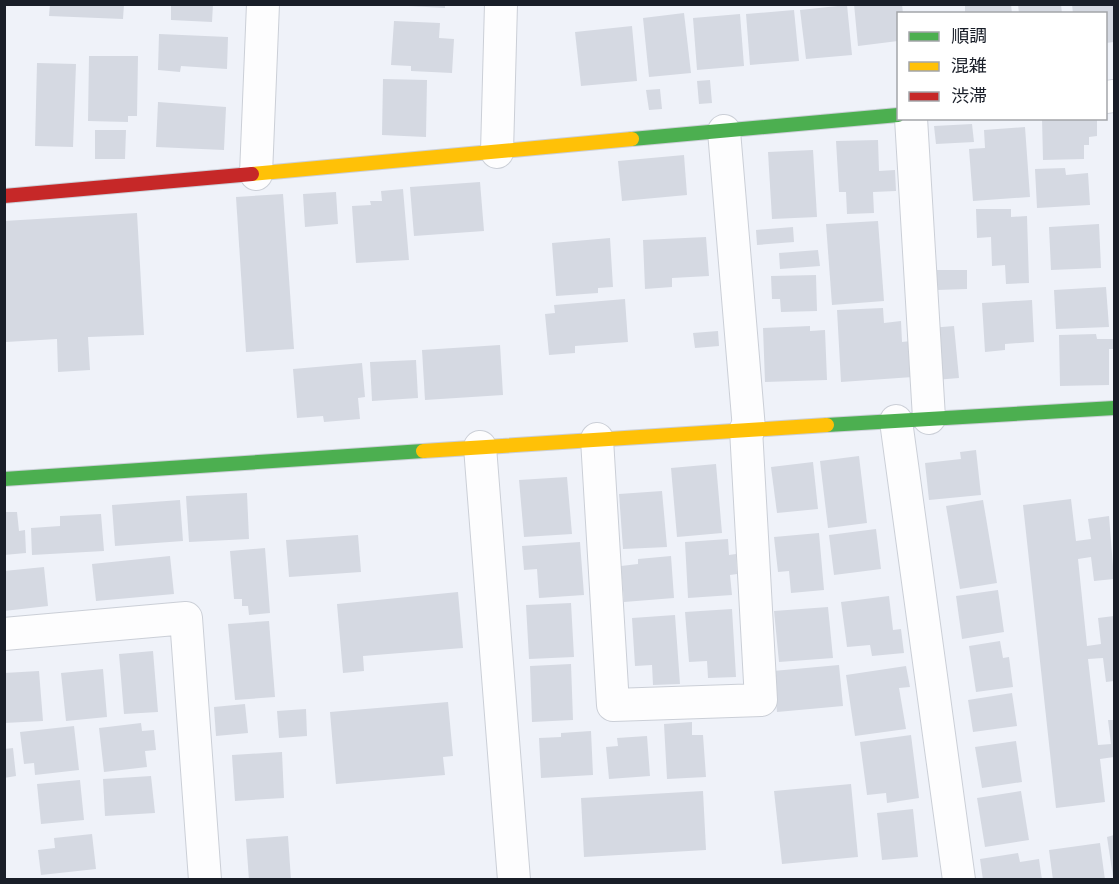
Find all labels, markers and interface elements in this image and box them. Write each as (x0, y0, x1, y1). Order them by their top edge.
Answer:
legend (897, 12, 1107, 120)
text: 順調 (951, 25, 987, 46)
text: 混雑 (951, 55, 987, 76)
text: 渋滞 (951, 85, 987, 106)

